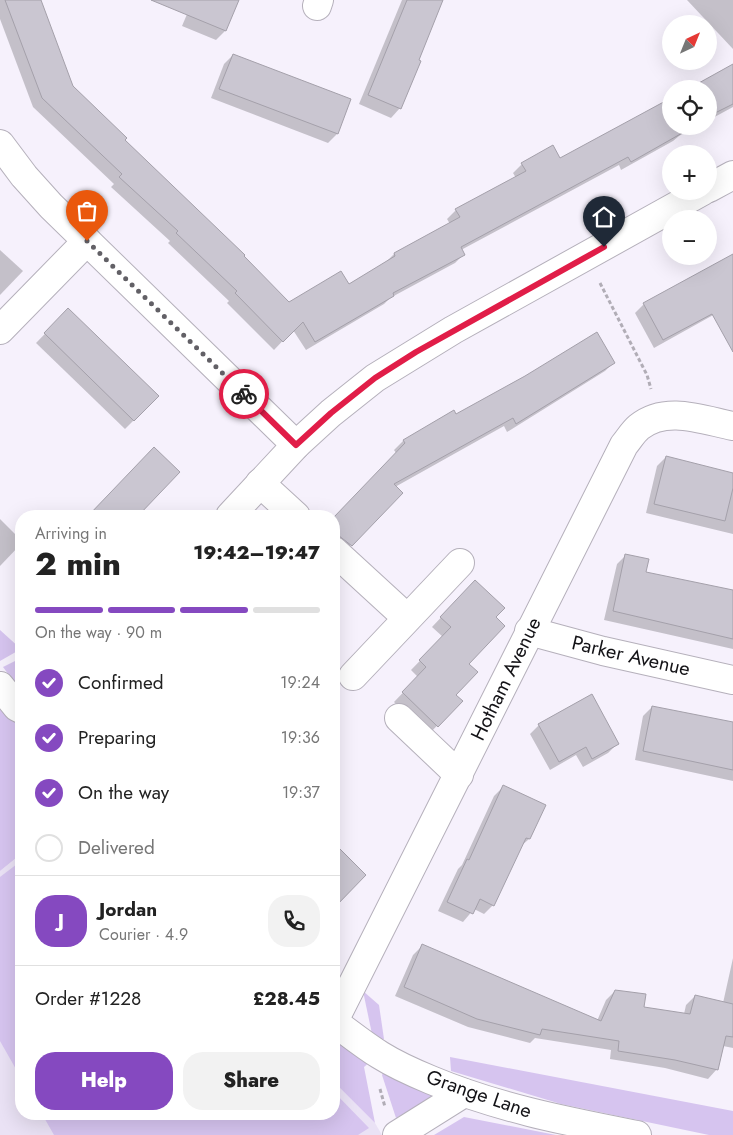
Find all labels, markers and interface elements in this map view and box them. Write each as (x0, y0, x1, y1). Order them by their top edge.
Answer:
north arrow (662, 15, 718, 70)
map controls (662, 15, 717, 265)
button: locate (662, 80, 717, 135)
button: + (662, 145, 717, 200)
pin (66, 190, 108, 241)
pin (583, 196, 625, 247)
icon: bag (73, 197, 101, 225)
icon: home (590, 203, 618, 231)
button: − (662, 210, 717, 265)
courier (219, 369, 269, 419)
icon: bike (230, 380, 258, 408)
text: Arriving in (35, 522, 107, 545)
text: 19:42–19:47 (193, 539, 320, 566)
text: 2 min (35, 541, 121, 587)
street label: Hotham Avenue (464, 612, 548, 746)
text: On the way · 90 m (35, 621, 162, 644)
street label: Parker Avenue (569, 628, 693, 684)
icon: check (35, 669, 63, 697)
text: Confirmed (78, 669, 164, 696)
text: 19:24 (280, 671, 320, 694)
icon: check (35, 724, 63, 752)
text: Preparing (78, 724, 156, 751)
text: 19:36 (281, 726, 320, 749)
icon: check (35, 779, 63, 807)
text: On the way (78, 779, 169, 806)
text: 19:37 (282, 781, 320, 804)
text: Delivered (78, 834, 155, 861)
button: phone (268, 895, 320, 947)
text: Jordan (99, 896, 157, 923)
text: J (58, 907, 64, 934)
text: Courier · 4.9 (99, 923, 188, 946)
text: Order #1228 (35, 985, 141, 1012)
text: £28.45 (253, 985, 320, 1012)
button: Help (35, 1052, 173, 1110)
button: Share (183, 1052, 320, 1110)
street label: Grange Lane (422, 1062, 536, 1126)

